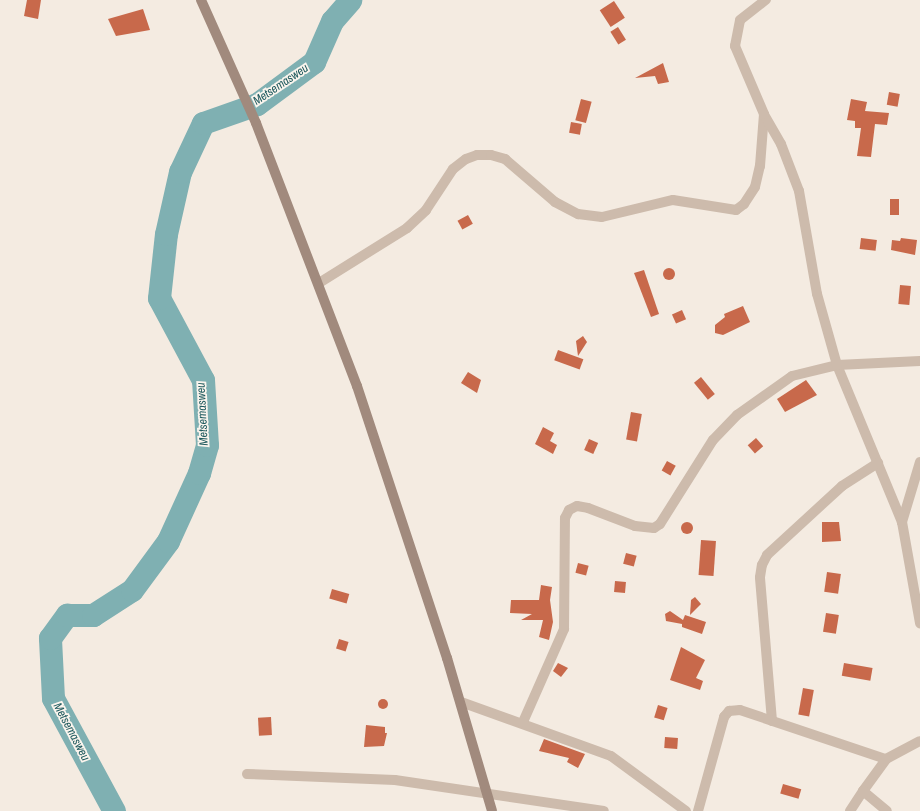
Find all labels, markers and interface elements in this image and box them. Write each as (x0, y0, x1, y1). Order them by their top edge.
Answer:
water label: Metsemasweu (251, 61, 311, 109)
water label: Metsemasweu (194, 382, 212, 446)
water label: Metsemasweu (50, 701, 92, 763)

